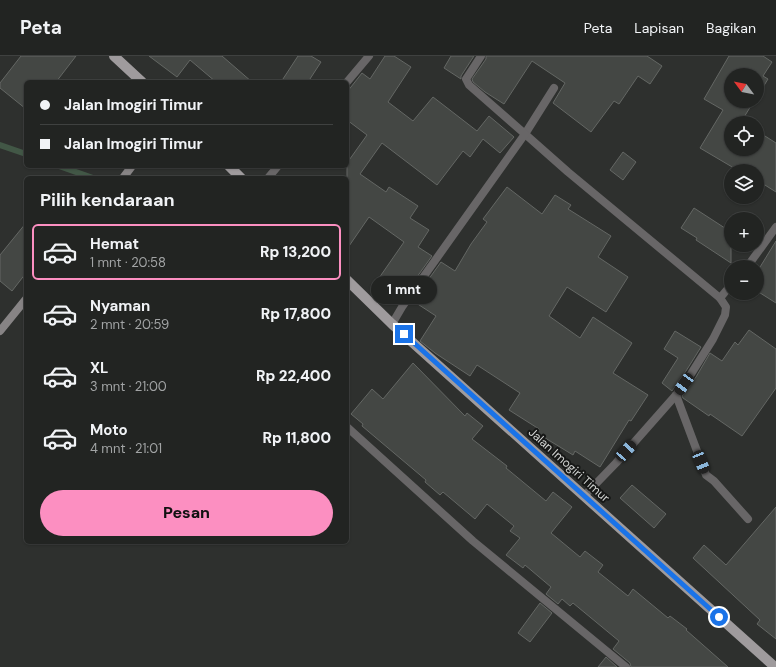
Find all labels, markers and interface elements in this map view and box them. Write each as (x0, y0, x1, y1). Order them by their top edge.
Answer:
text: Peta (20, 15, 62, 40)
text: Peta (584, 19, 612, 37)
text: Lapisan (634, 19, 684, 37)
text: Bagikan (706, 19, 756, 37)
north arrow (724, 68, 764, 108)
map controls (724, 68, 764, 300)
text: Jalan Imogiri Timur (64, 95, 203, 115)
button: locate (724, 116, 764, 156)
text: Jalan Imogiri Timur (64, 134, 203, 154)
button: layers (724, 164, 764, 204)
text: Pilih kendaraan (40, 188, 175, 212)
button: + (724, 212, 764, 252)
icon: car (42, 234, 78, 270)
text: Hemat (90, 234, 139, 254)
text: Rp 13,200 (260, 242, 331, 262)
text: 1 mnt · 20:58 (90, 254, 166, 271)
button: − (724, 260, 764, 300)
callout: 1 mnt (371, 276, 437, 304)
text: 1 mnt (387, 281, 421, 298)
icon: car (42, 296, 78, 332)
text: Nyaman (90, 296, 150, 316)
text: Rp 17,800 (261, 304, 331, 324)
text: 2 mnt · 20:59 (90, 316, 169, 333)
route end (395, 325, 413, 343)
icon: car (42, 358, 78, 394)
text: XL (90, 358, 108, 378)
text: Rp 22,400 (256, 366, 331, 386)
car (672, 371, 696, 397)
text: 3 mnt · 21:00 (90, 378, 167, 395)
icon: car (42, 420, 78, 456)
text: Moto (90, 420, 128, 440)
street label: Jalan Imogiri Timur (525, 424, 613, 506)
text: Rp 11,800 (263, 428, 331, 448)
car (614, 438, 638, 464)
text: 4 mnt · 21:01 (90, 440, 162, 457)
car (691, 449, 711, 475)
button: Pesan (40, 490, 333, 536)
route start (710, 608, 728, 626)

